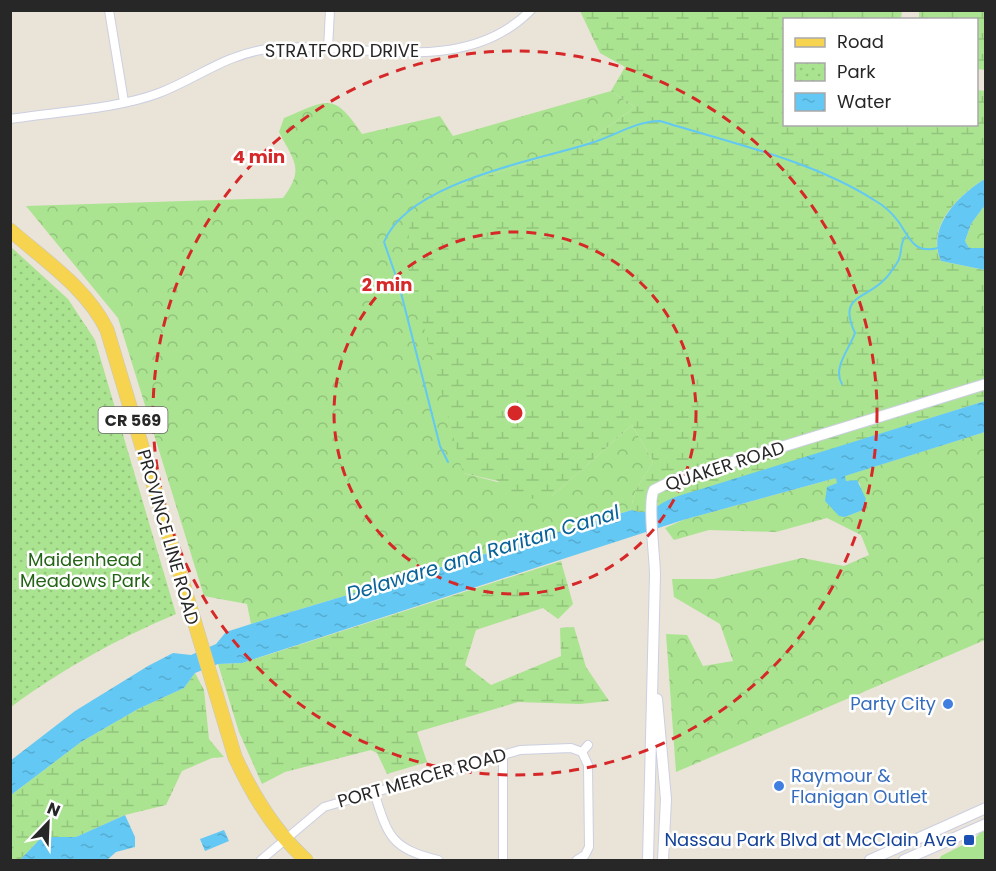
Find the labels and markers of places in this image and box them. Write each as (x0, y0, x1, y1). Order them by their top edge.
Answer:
centre of rings (505, 403, 525, 423)
place label: Party City (850, 691, 936, 716)
marker: Party City (941, 697, 955, 711)
place label: Raymour & Flanigan Outlet (791, 763, 928, 809)
marker: Raymour & Flanigan Outlet (772, 779, 786, 793)
place label: Nassau Park Blvd at McClain Ave (664, 827, 957, 852)
marker: Nassau Park Blvd at McClain Ave (962, 833, 976, 847)

